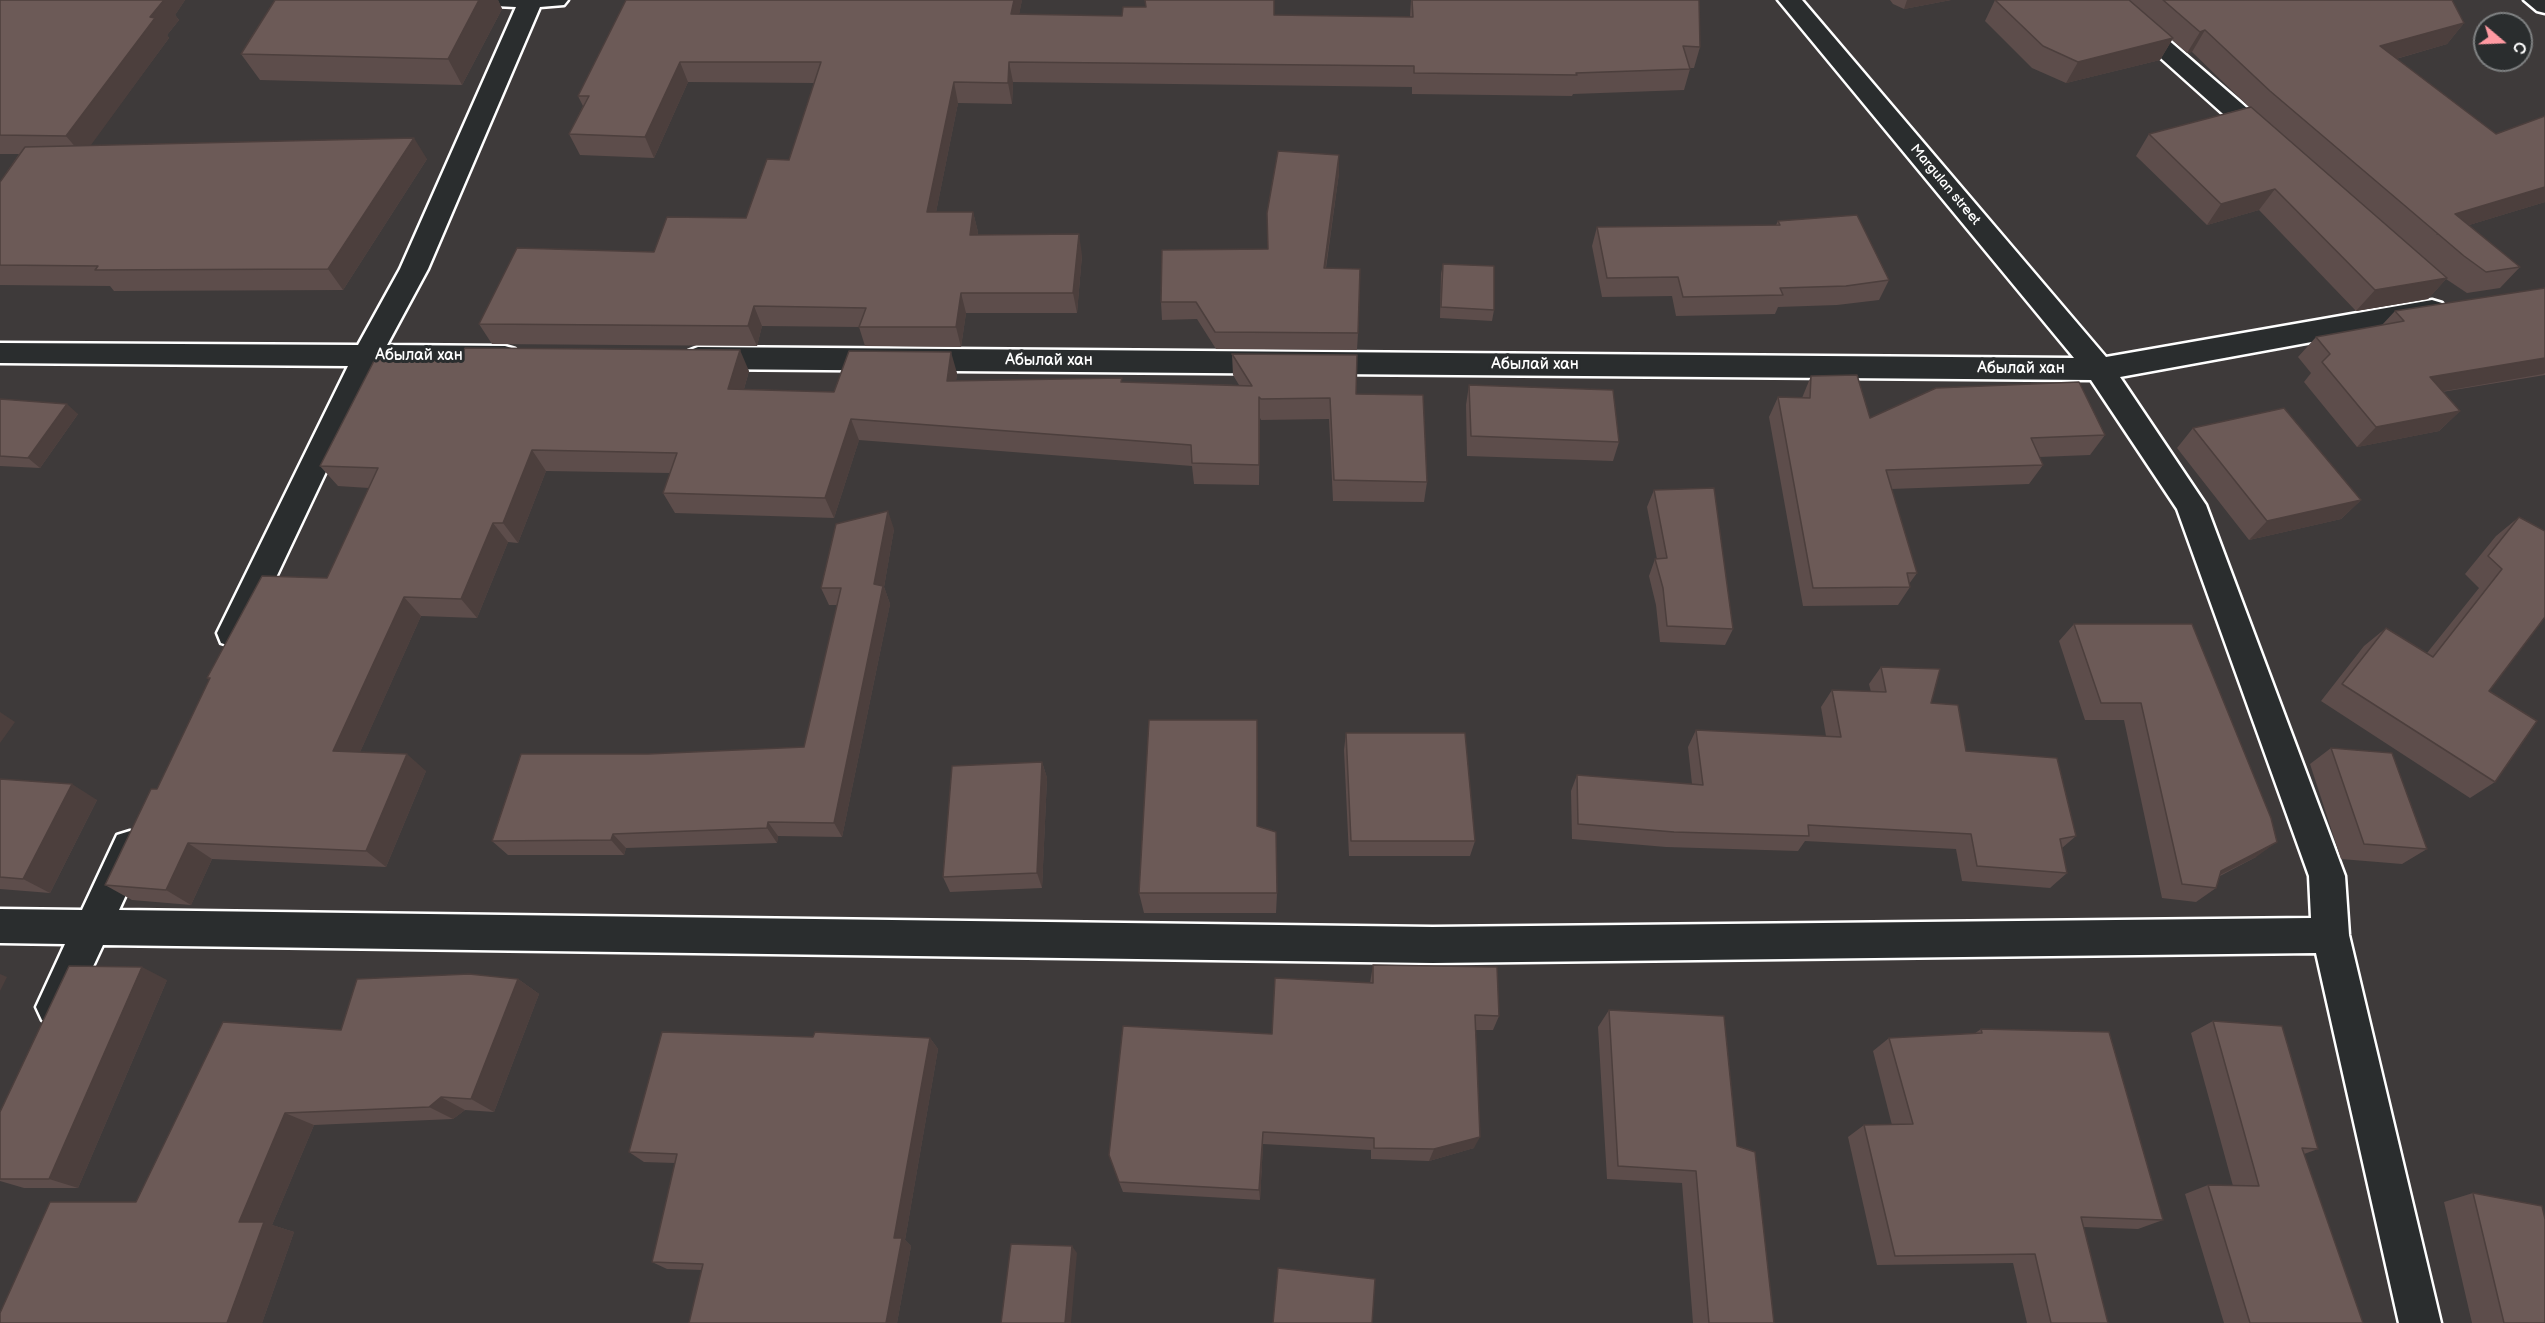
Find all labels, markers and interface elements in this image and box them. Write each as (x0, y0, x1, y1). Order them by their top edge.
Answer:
north arrow (2473, 12, 2533, 72)
text: С (2508, 39, 2529, 56)
street label: Margulan street (1906, 141, 1984, 229)
street label: Абылай хан (375, 346, 463, 366)
street label: Абылай хан (1005, 351, 1093, 371)
street label: Абылай хан (1491, 355, 1579, 375)
street label: Абылай хан (1977, 359, 2065, 379)

